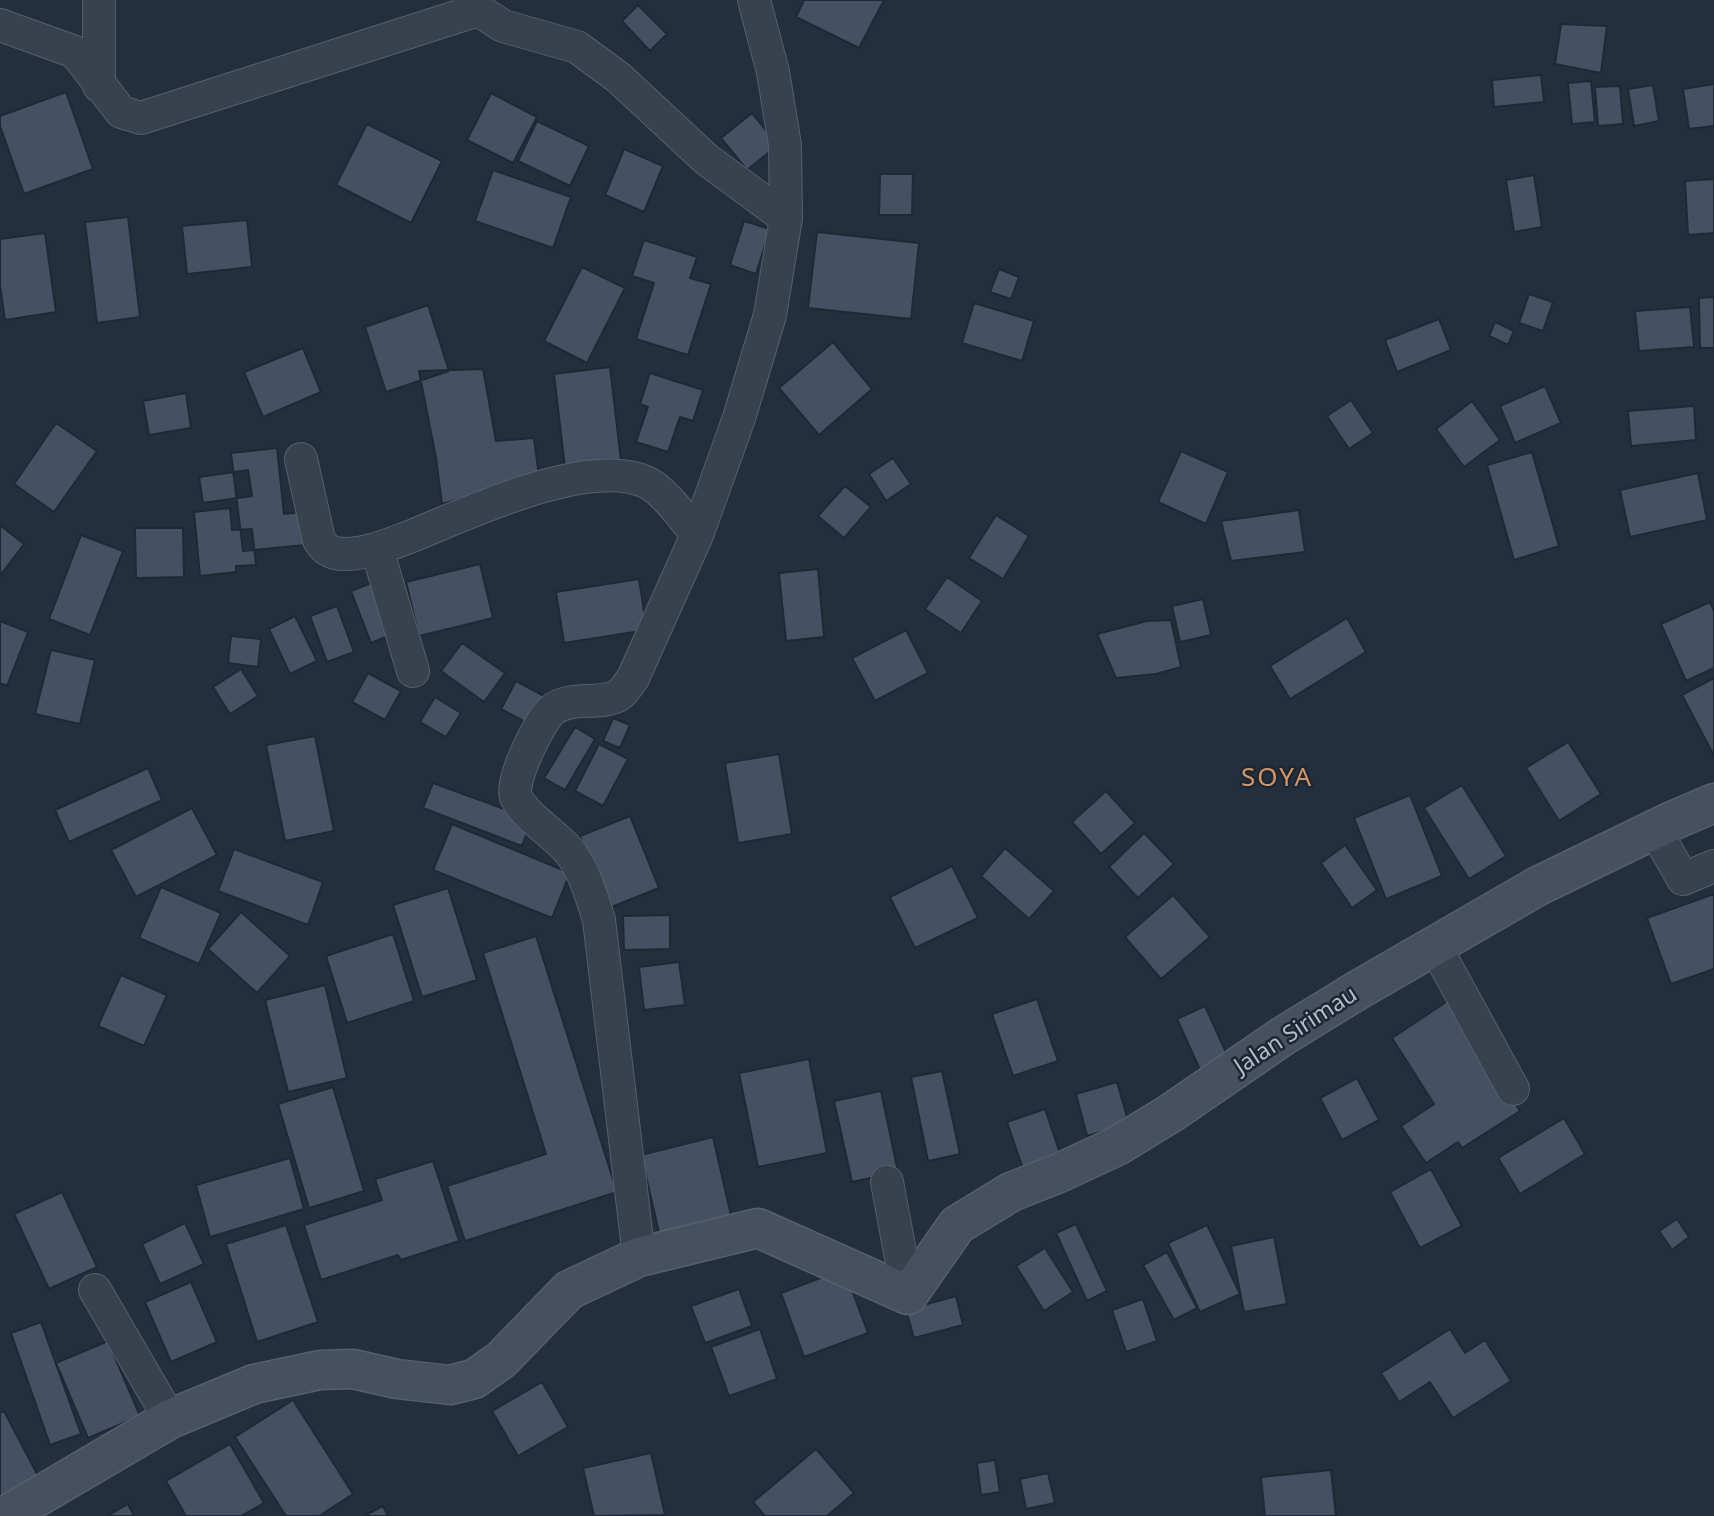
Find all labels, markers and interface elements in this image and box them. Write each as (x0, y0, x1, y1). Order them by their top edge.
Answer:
district label: SOYA (1241, 763, 1313, 795)
street label: Jalan Sirimau (1229, 981, 1363, 1081)

